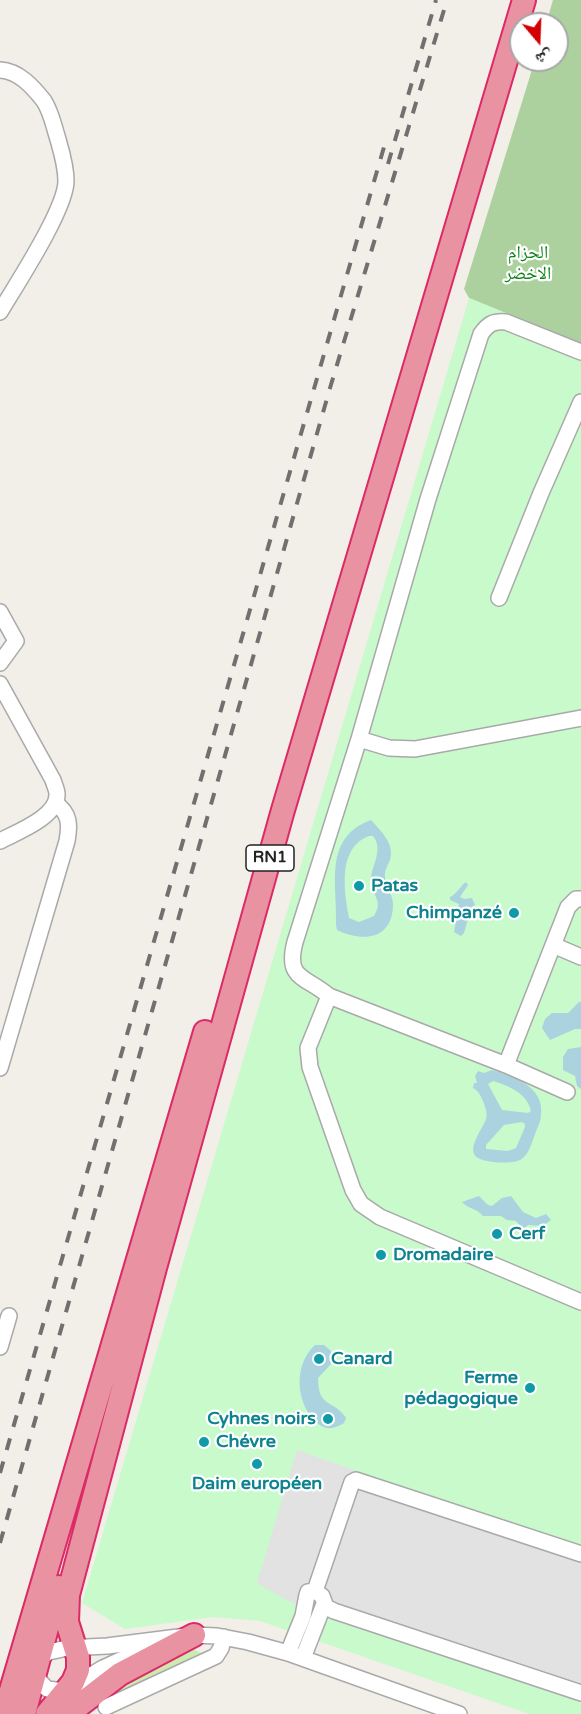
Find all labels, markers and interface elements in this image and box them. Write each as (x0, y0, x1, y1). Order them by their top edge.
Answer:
north arrow (509, 12, 569, 72)
text: ش (533, 45, 556, 69)
park label: الحزام الاخضر (505, 242, 551, 284)
road number: RN1 (246, 845, 294, 871)
place label: Patas (371, 875, 418, 897)
marker: Patas (352, 879, 366, 893)
place label: Chimpanzé (406, 902, 502, 924)
marker: Chimpanzé (507, 906, 521, 920)
place label: Cerf (509, 1223, 545, 1245)
marker: Cerf (490, 1227, 504, 1241)
place label: Dromadaire (393, 1244, 493, 1266)
marker: Dromadaire (374, 1248, 388, 1262)
place label: Canard (331, 1348, 393, 1370)
marker: Canard (312, 1352, 326, 1366)
place label: Ferme pédagogique (404, 1367, 518, 1410)
marker: Ferme pédagogique (523, 1381, 537, 1395)
place label: Cyhnes noirs (207, 1408, 316, 1430)
marker: Cyhnes noirs (321, 1412, 335, 1426)
place label: Chévre (216, 1431, 276, 1453)
marker: Chévre (197, 1435, 211, 1449)
marker: Daim européen (250, 1457, 264, 1471)
place label: Daim européen (192, 1473, 322, 1495)

